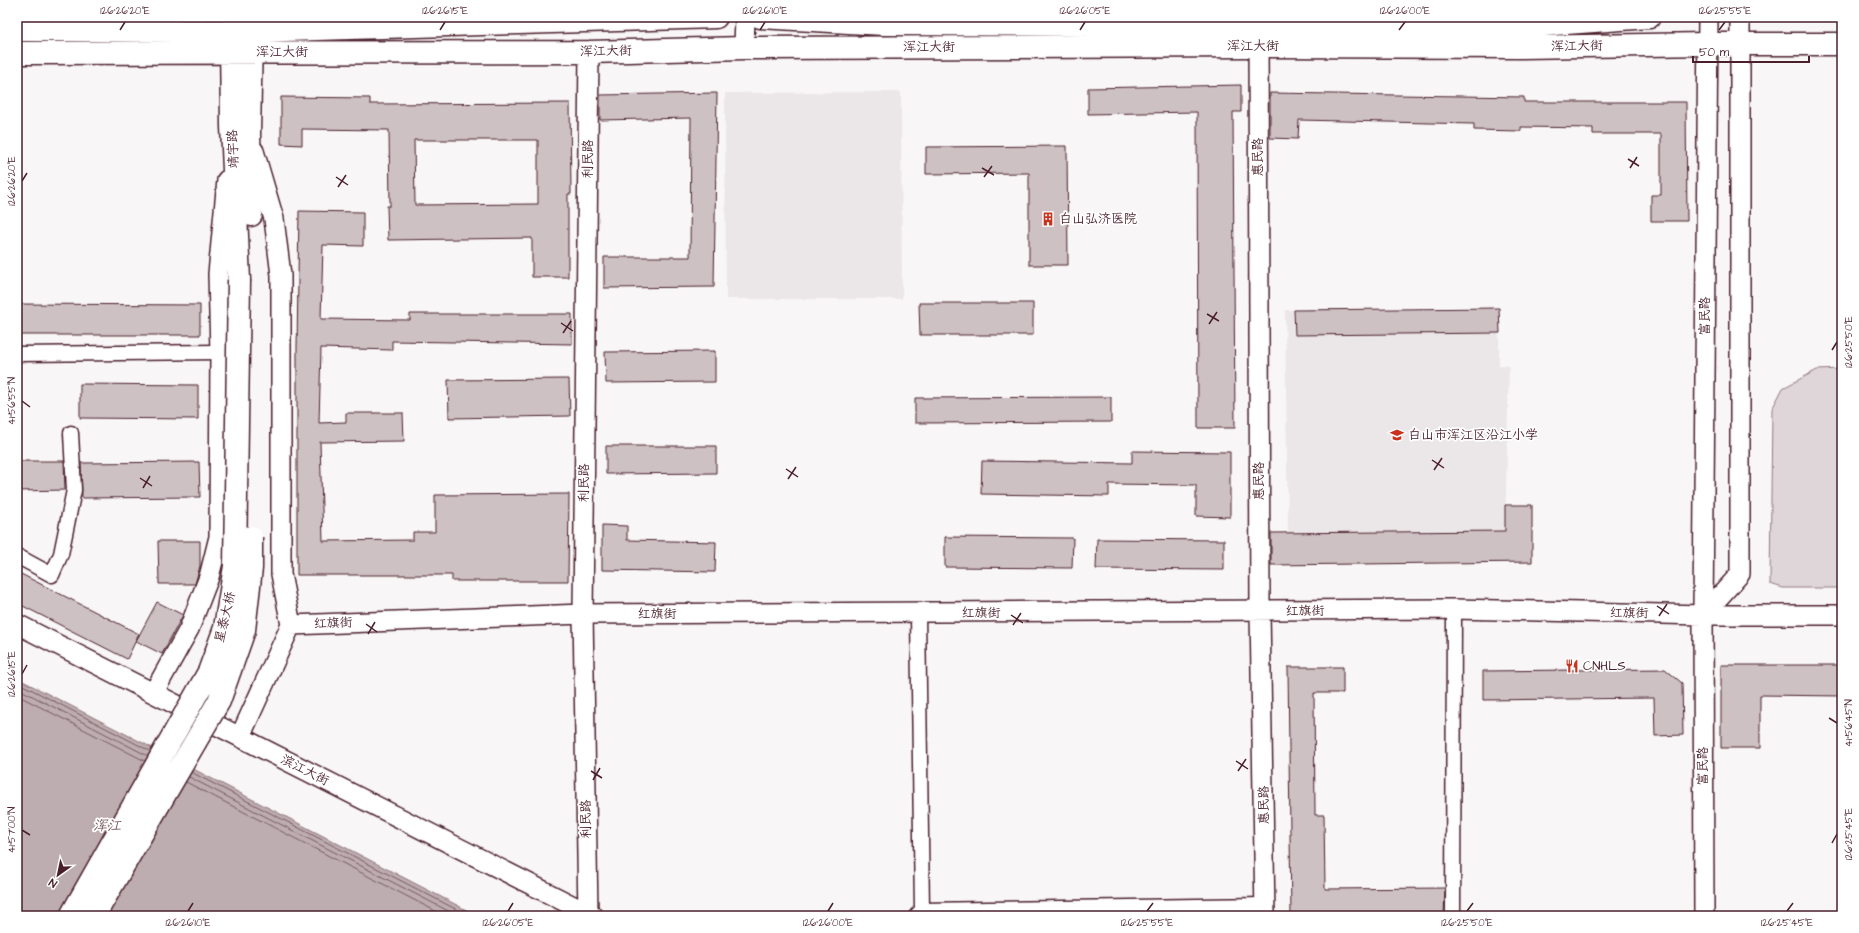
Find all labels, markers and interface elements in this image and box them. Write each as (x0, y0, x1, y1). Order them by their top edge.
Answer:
text: 126°26'20"E (100, 4, 150, 18)
text: 126°26'15"E (422, 4, 468, 18)
text: 126°26'10"E (743, 4, 788, 18)
text: 126°26'05"E (1060, 4, 1110, 18)
text: 126°26'00"E (1380, 4, 1430, 18)
text: 126°25'55"E (1699, 4, 1751, 18)
street label: 浑江大街 (1227, 37, 1279, 55)
street label: 浑江大街 (1551, 37, 1603, 55)
street label: 浑江大街 (903, 38, 955, 56)
scale bar (1693, 38, 1809, 64)
street label: 浑江大街 (580, 42, 632, 60)
street label: 浑江大街 (256, 43, 308, 61)
text: 50 m (1699, 44, 1730, 61)
street label: 靖宇路 (223, 129, 243, 169)
street label: 惠民路 (1249, 137, 1267, 177)
street label: 利民路 (579, 139, 597, 179)
text: 126°26'20"E (5, 156, 19, 206)
place label: 白山弘济医院 (1059, 210, 1137, 228)
building icon: 白山弘济医院 (1040, 211, 1056, 227)
street label: 富民路 (1696, 296, 1714, 336)
text: 126°25'50"E (1842, 316, 1856, 368)
text: 41°56'55"N (5, 377, 19, 425)
place label: 白山市浑江区沿江小学 (1408, 426, 1538, 444)
school or university icon: 白山市浑江区沿江小学 (1389, 427, 1405, 443)
street label: 惠民路 (1250, 461, 1268, 501)
street label: 利民路 (575, 463, 593, 503)
street label: 星泰大桥 (210, 590, 240, 644)
street label: 红旗街 (1285, 602, 1325, 620)
street label: 红旗街 (961, 604, 1001, 622)
street label: 红旗街 (1609, 604, 1649, 622)
street label: 红旗街 (637, 605, 677, 623)
street label: 红旗街 (313, 613, 353, 633)
text: 126°26'15"E (5, 651, 19, 697)
place label: CNHLS (1583, 657, 1626, 675)
restaurant icon: CNHLS (1564, 658, 1580, 674)
text: 41°56'45"N (1842, 699, 1856, 747)
street label: 富民路 (1694, 746, 1712, 786)
street label: 滨江大街 (278, 750, 332, 790)
street label: 惠民路 (1255, 785, 1273, 825)
street label: 利民路 (577, 799, 595, 839)
text: 41°57'00"N (5, 807, 19, 853)
text: 126°25'45"E (1842, 808, 1856, 860)
water label: 浑江 (93, 816, 122, 836)
north arrow (38, 855, 78, 895)
text: N (46, 875, 60, 891)
text: 126°26'10"E (166, 916, 211, 930)
text: 126°26'05"E (483, 916, 533, 930)
text: 126°26'00"E (803, 916, 853, 930)
text: 126°25'55"E (1121, 916, 1173, 930)
text: 126°25'50"E (1441, 916, 1493, 930)
text: 126°25'45"E (1761, 916, 1813, 930)

